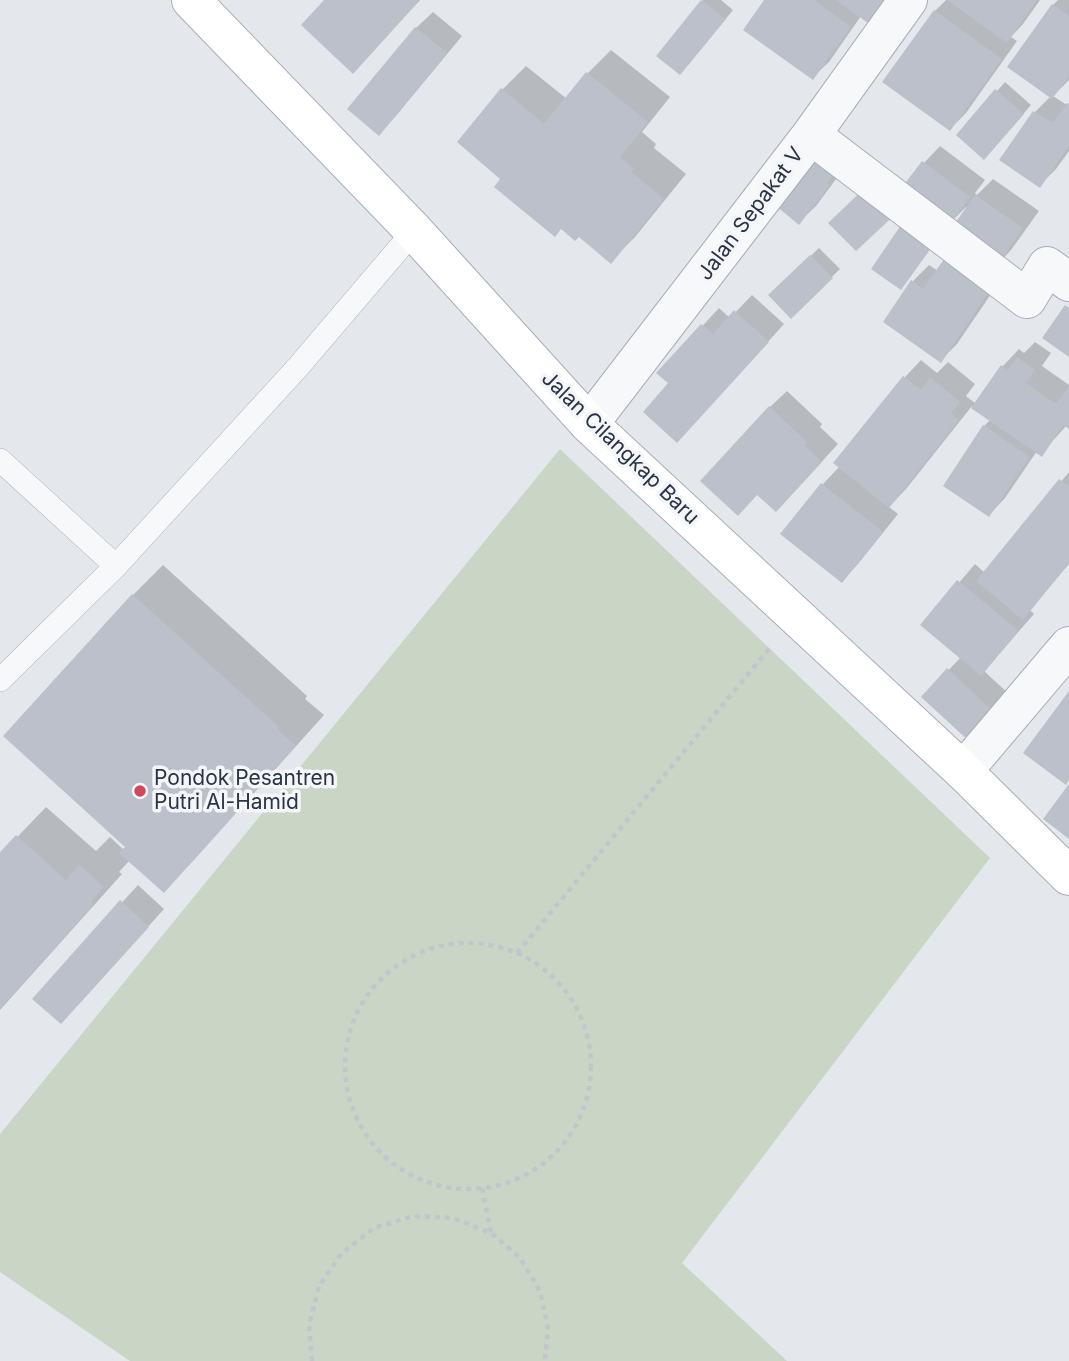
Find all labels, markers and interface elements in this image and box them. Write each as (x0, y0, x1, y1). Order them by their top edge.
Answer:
street label: Jalan Sepakat V (693, 142, 809, 286)
street label: Jalan Cilangkap Baru (536, 366, 704, 530)
place label: Pondok Pesantren Putri Al-Hamid (154, 766, 335, 816)
marker: Pondok Pesantren Putri Al-Hamid (132, 783, 148, 799)

